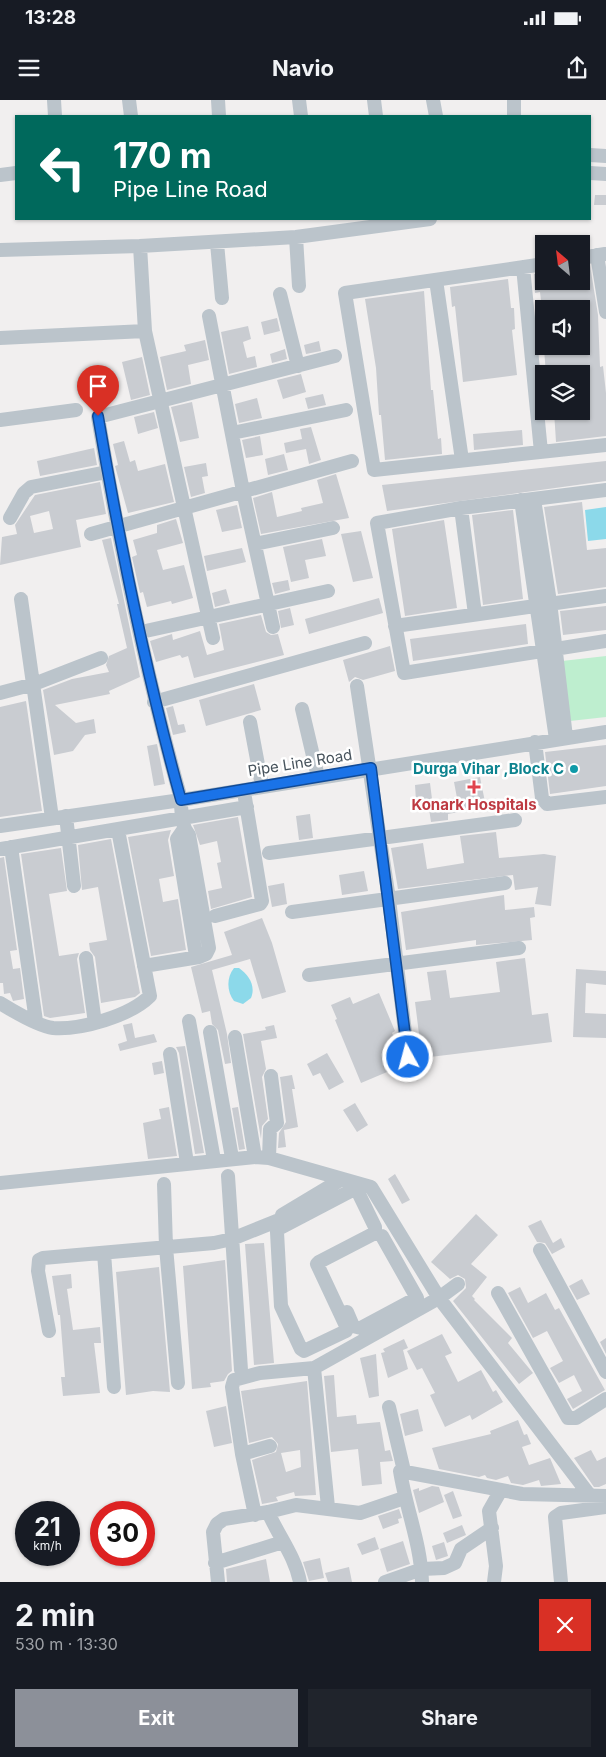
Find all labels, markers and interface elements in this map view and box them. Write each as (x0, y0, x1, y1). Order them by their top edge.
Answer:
text: 13:28 (25, 6, 76, 29)
icon: menu (15, 54, 43, 82)
icon: share (563, 54, 591, 82)
text: Navio (272, 55, 334, 81)
text: 170 m (113, 134, 212, 176)
icon: left (30, 135, 95, 200)
text: Pipe Line Road (113, 176, 268, 202)
north arrow (535, 235, 590, 290)
map controls (535, 235, 590, 420)
button: sound (535, 300, 590, 355)
pin (77, 365, 119, 416)
button: layers (535, 365, 590, 420)
icon: arrive (84, 372, 112, 400)
street label: Pipe Line Road (246, 745, 354, 780)
place label: Durga Vihar ,Block C (413, 759, 564, 778)
marker: Durga Vihar ,Block C (568, 763, 580, 775)
marker: Konark Hospitals (467, 780, 481, 794)
place label: Konark Hospitals (411, 795, 537, 814)
position arrow (381, 1030, 433, 1082)
speed limit sign: 30 (90, 1501, 155, 1566)
text: 21 (34, 1512, 61, 1542)
text: km/h (33, 1538, 62, 1553)
text: 2 min (15, 1597, 95, 1633)
button: close (539, 1599, 591, 1651)
text: 530 m · 13:30 (15, 1634, 118, 1654)
button: Exit (15, 1689, 298, 1747)
button: Share (308, 1689, 591, 1747)

